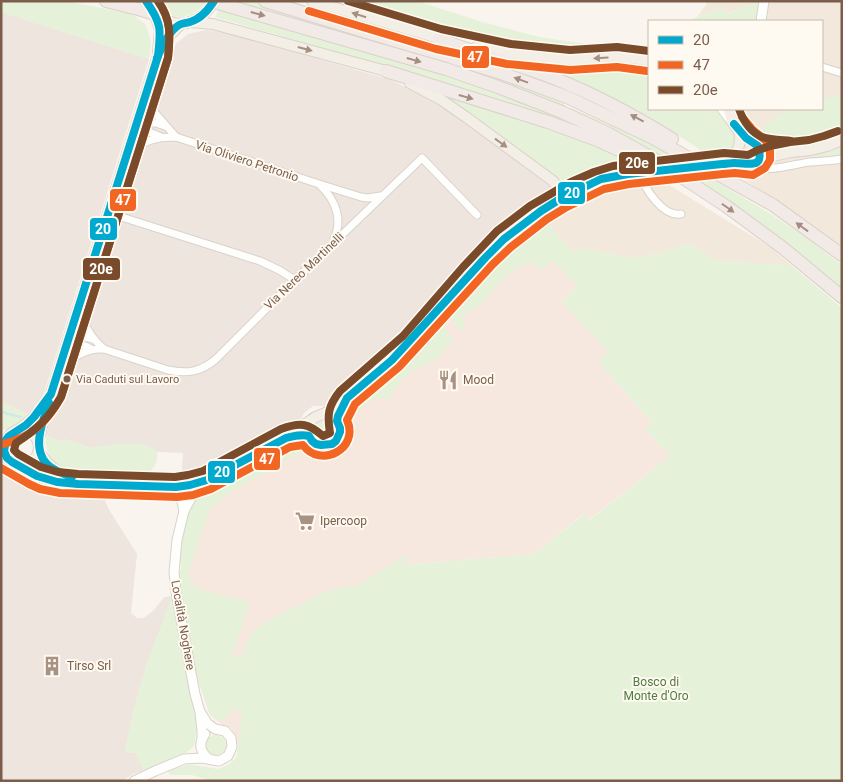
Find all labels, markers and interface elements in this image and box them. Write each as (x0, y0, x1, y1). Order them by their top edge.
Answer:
one-way arrow (251, 11, 266, 19)
one-way arrow (351, 11, 366, 19)
legend (648, 20, 823, 110)
text: 20 (693, 31, 710, 49)
one-way arrow (298, 45, 313, 53)
line badge: 47 (461, 45, 490, 69)
text: 47 (467, 49, 483, 65)
one-way arrow (593, 54, 609, 62)
one-way arrow (407, 56, 422, 64)
text: 47 (693, 56, 710, 74)
one-way arrow (513, 76, 528, 84)
text: 20e (693, 81, 718, 99)
one-way arrow (458, 93, 473, 101)
one-way arrow (629, 114, 644, 122)
street label: Via Oliviero Petronio (193, 138, 301, 184)
one-way arrow (494, 138, 508, 148)
line badge: 20e (618, 151, 656, 175)
text: 20e (625, 155, 649, 171)
line badge: 20 (557, 181, 586, 205)
text: 20 (564, 185, 580, 201)
line badge: 47 (109, 188, 137, 212)
text: 47 (115, 192, 131, 208)
one-way arrow (721, 203, 735, 213)
line badge: 20 (89, 217, 118, 241)
text: 20 (95, 221, 111, 237)
one-way arrow (796, 221, 809, 232)
street label: Via Nereo Martinelli (261, 229, 347, 313)
line badge: 20e (82, 257, 121, 281)
text: 20e (89, 261, 113, 277)
restaurant icon: Mood (437, 369, 459, 391)
place label: Via Caduti sul Lavoro (76, 373, 179, 386)
place label: Mood (463, 373, 494, 387)
marker: Via Caduti sul Lavoro (62, 374, 72, 384)
line badge: 47 (253, 447, 281, 471)
text: 47 (259, 451, 275, 467)
line badge: 20 (207, 460, 236, 484)
text: 20 (214, 464, 230, 480)
supermarket icon: Ipercoop (294, 510, 316, 532)
place label: Ipercoop (320, 514, 367, 528)
street label: Località Noghere (168, 579, 198, 671)
building icon: Tirso Srl (41, 655, 63, 677)
place label: Tirso Srl (67, 659, 111, 673)
park label: Bosco di Monte d'Oro (623, 675, 689, 703)

